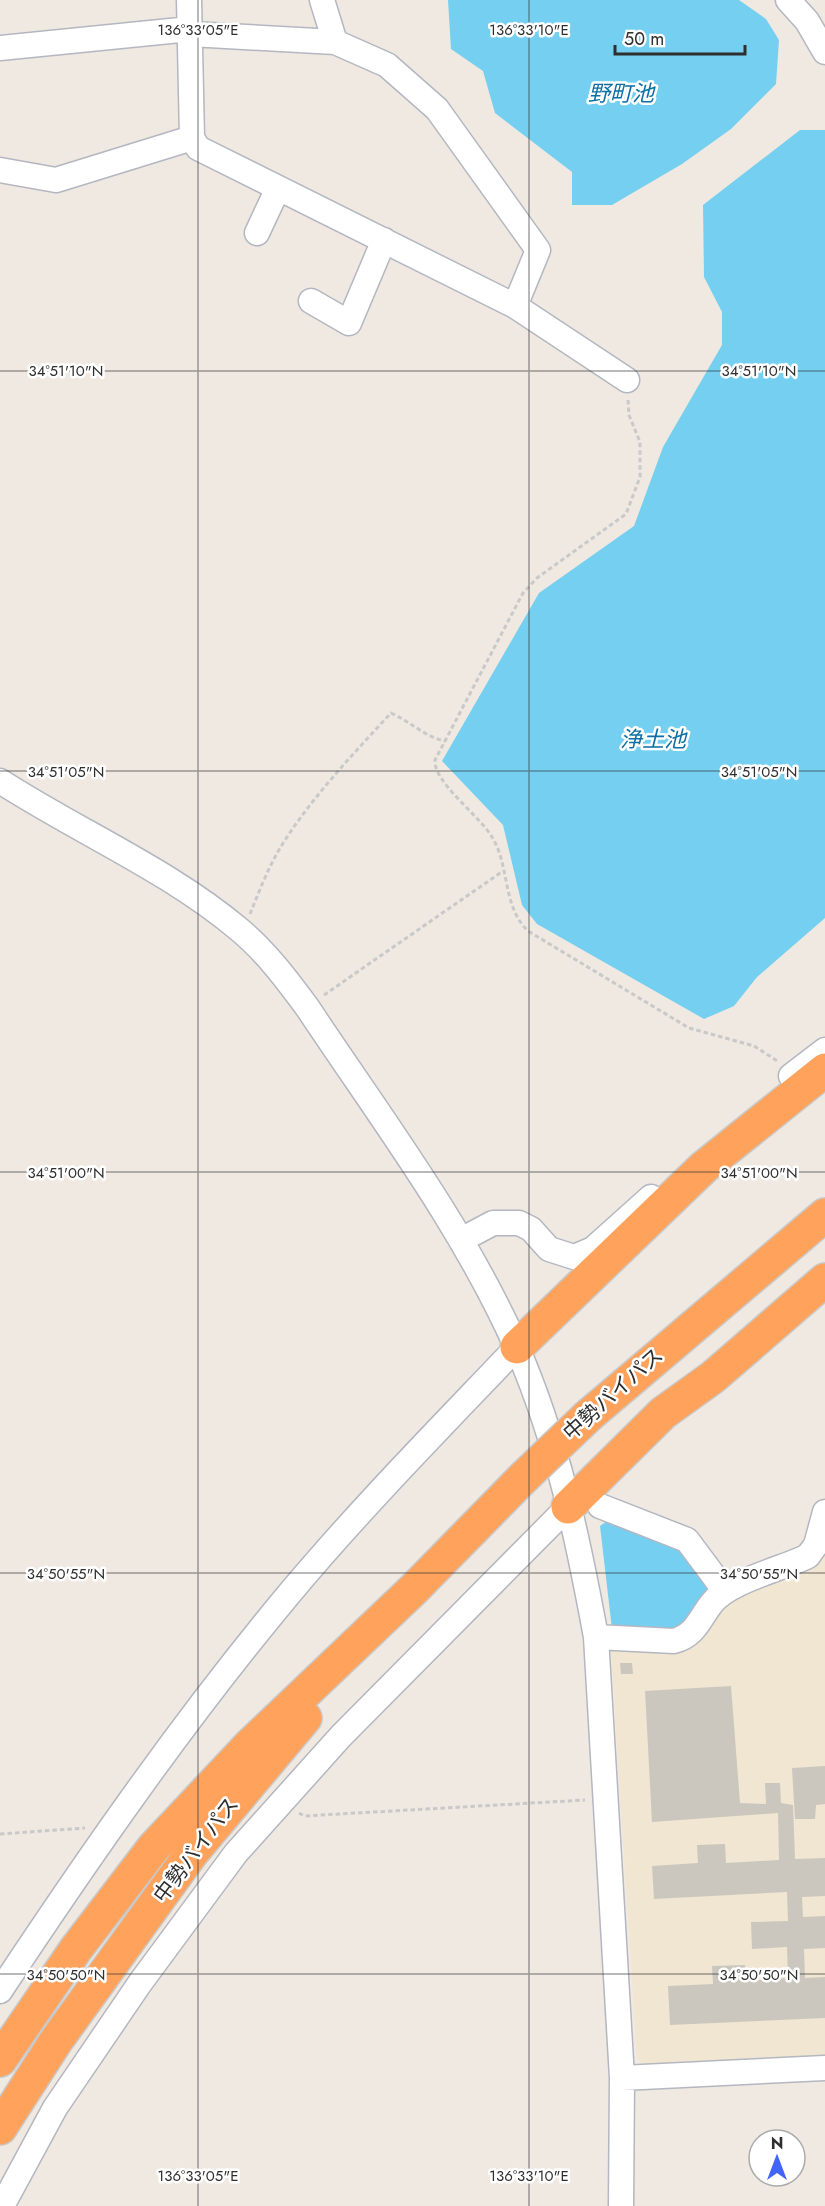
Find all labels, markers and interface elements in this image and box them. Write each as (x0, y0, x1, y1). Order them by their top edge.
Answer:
scale bar (615, 18, 746, 56)
text: 136°33'05"E (157, 19, 239, 41)
text: 136°33'10"E (489, 19, 569, 41)
text: 50 m (624, 26, 664, 52)
water label: 野町池 (588, 77, 656, 109)
text: 34°51'10"N (29, 360, 103, 382)
text: 34°51'10"N (722, 360, 796, 382)
water label: 浄土池 (620, 723, 688, 755)
text: 34°51'05"N (28, 761, 104, 783)
text: 34°51'05"N (721, 761, 797, 783)
text: 34°51'00"N (27, 1162, 105, 1184)
text: 34°51'00"N (720, 1162, 798, 1184)
street label: 中勢バイパス (556, 1341, 670, 1447)
text: 34°50'55"N (27, 1563, 105, 1585)
text: 34°50'55"N (720, 1563, 798, 1585)
street label: 中勢バイパス (146, 1791, 246, 1909)
text: 34°50'50"N (27, 1964, 105, 1986)
text: 34°50'50"N (720, 1964, 798, 1986)
north arrow (747, 2128, 807, 2188)
text: N (771, 2132, 783, 2155)
text: 136°33'05"E (157, 2165, 239, 2187)
text: 136°33'10"E (489, 2165, 569, 2187)

